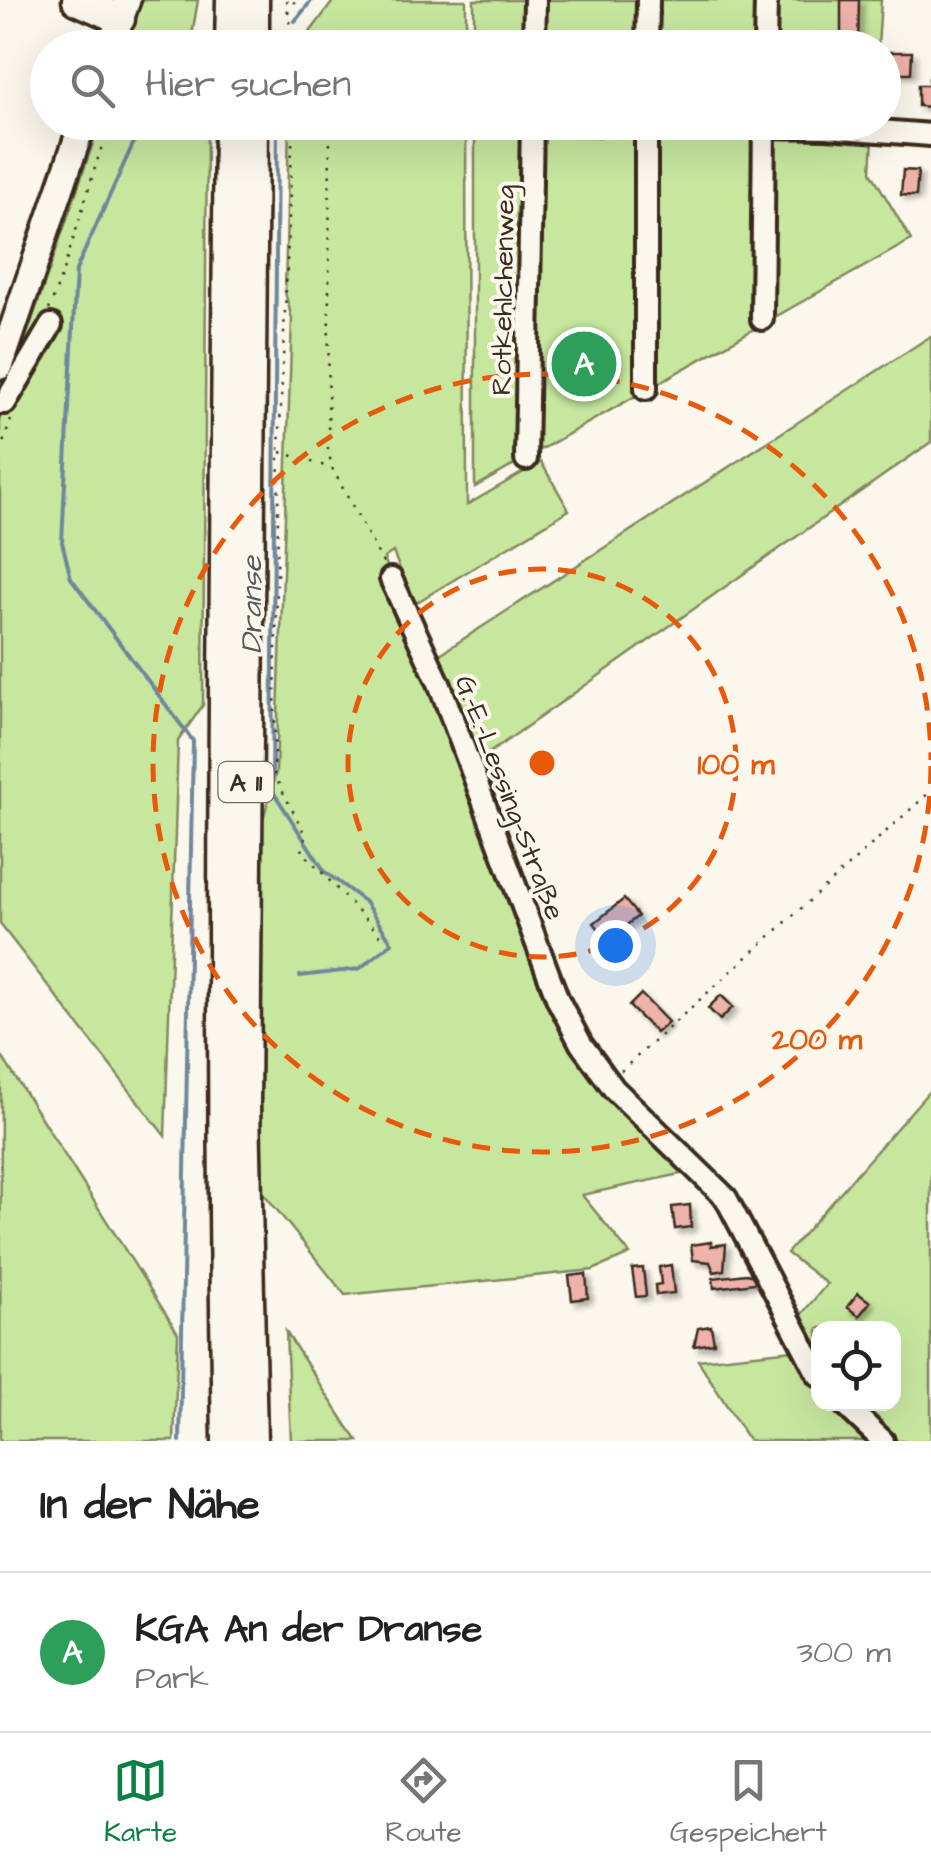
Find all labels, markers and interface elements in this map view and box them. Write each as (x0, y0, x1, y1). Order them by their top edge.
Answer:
search box (30, 30, 901, 140)
icon: search (65, 58, 120, 113)
text: Hier suchen (145, 59, 351, 111)
street label: Rotkehlchenweg (482, 184, 526, 396)
pin: A (552, 326, 616, 402)
water label: Dranse (231, 554, 273, 654)
street label: G.-E.-Lessing-Straße (444, 670, 574, 926)
text: 100 m (697, 744, 775, 786)
centre of rings (524, 745, 560, 781)
road number: A 11 (218, 762, 274, 802)
your location (590, 920, 641, 971)
text: 200 m (771, 1019, 863, 1061)
map controls (811, 1321, 901, 1411)
button: locate (811, 1321, 901, 1411)
text: In der Nähe (40, 1477, 260, 1535)
text: KGA An der Dranse (135, 1604, 482, 1656)
text: A (62, 1630, 83, 1675)
text: 300 m (797, 1630, 891, 1675)
text: Park (135, 1656, 209, 1701)
tab: Karte (104, 1753, 177, 1852)
tab: Route (385, 1753, 462, 1852)
tab: Gespeichert (670, 1753, 827, 1852)

